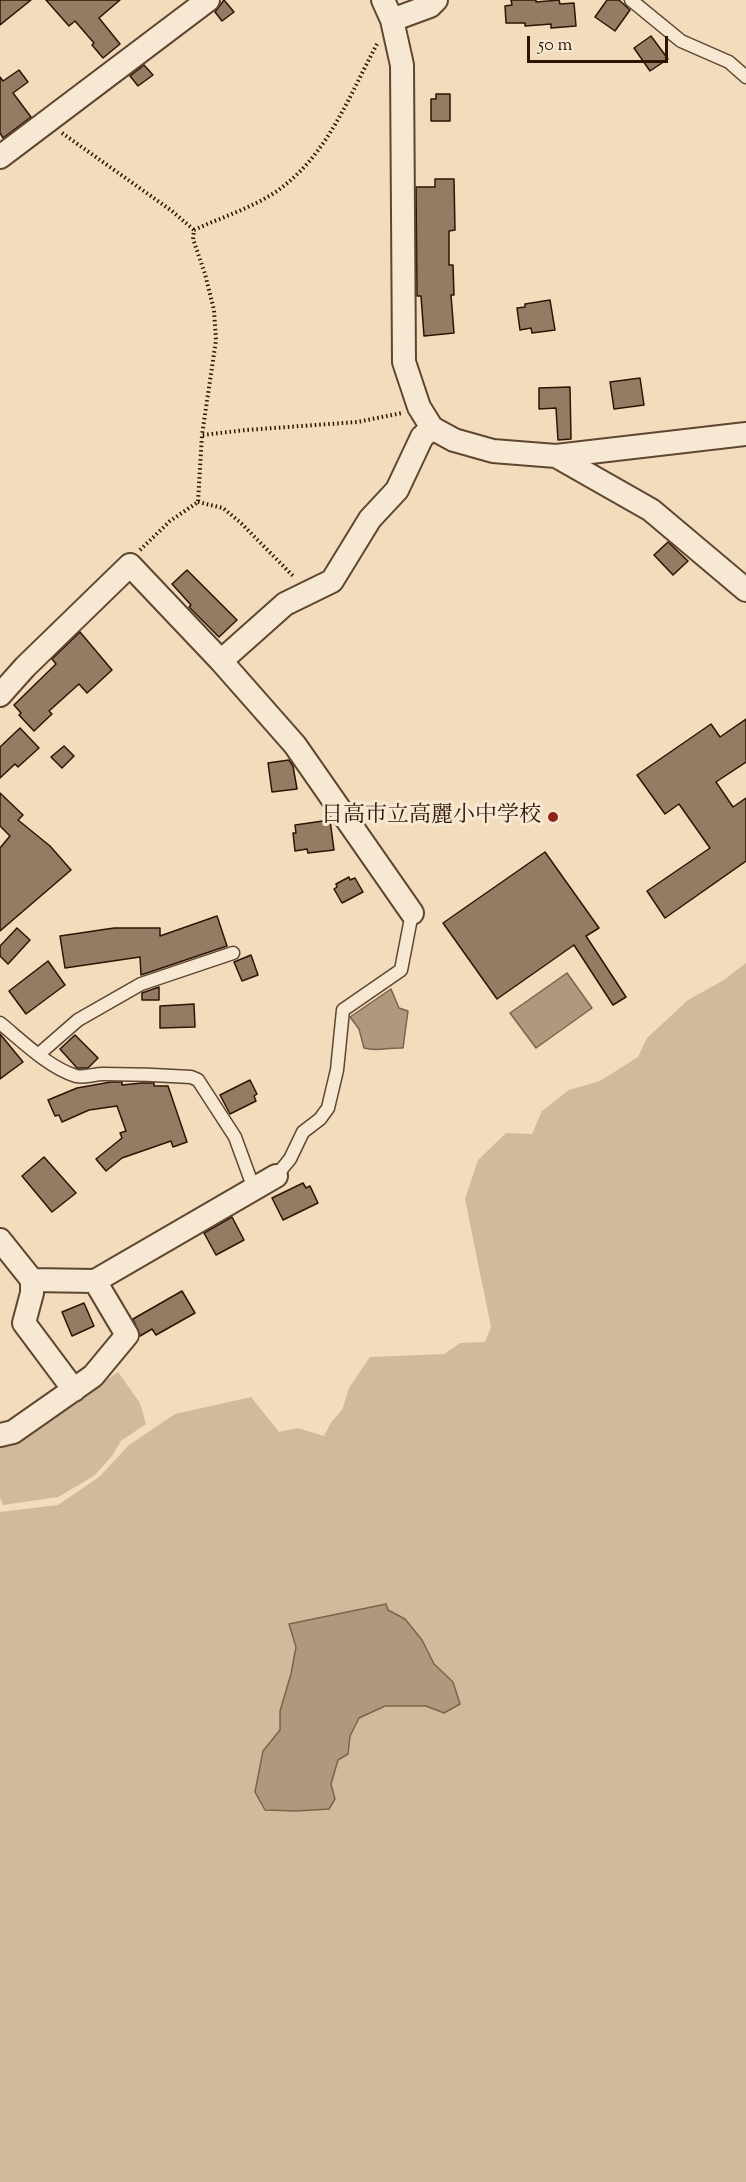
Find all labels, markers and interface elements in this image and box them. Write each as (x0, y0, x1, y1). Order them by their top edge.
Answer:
scale bar (530, 24, 671, 62)
text: 50 m (538, 33, 572, 59)
place label: 日高市立高麗小中学校 (321, 804, 541, 830)
marker: 日高市立高麗小中学校 (546, 810, 560, 824)

